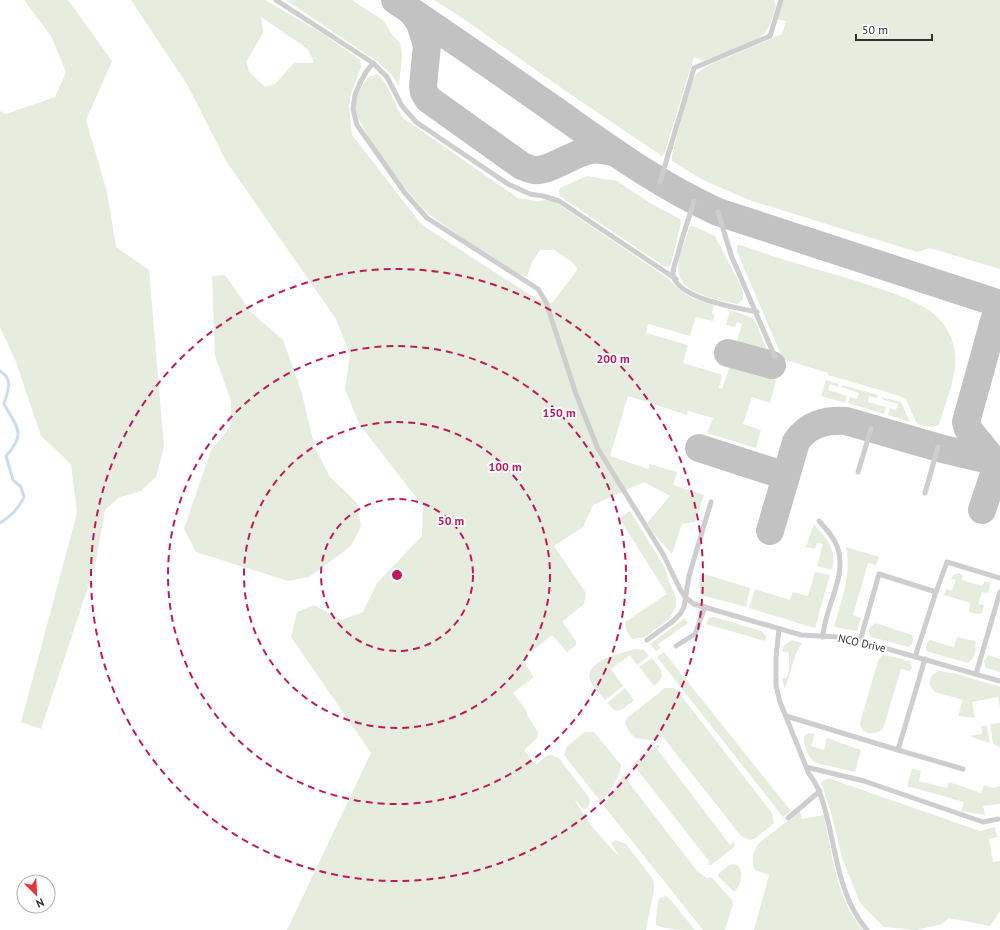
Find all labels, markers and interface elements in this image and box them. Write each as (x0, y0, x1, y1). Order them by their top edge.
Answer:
scale bar (856, 16, 932, 42)
text: 50 m (862, 22, 888, 37)
text: 200 m (596, 351, 630, 366)
text: 150 m (542, 405, 576, 420)
text: 100 m (488, 459, 522, 474)
text: 50 m (438, 513, 464, 528)
centre of rings (390, 568, 404, 582)
street label: NCO Drive (837, 631, 888, 655)
north arrow (16, 874, 56, 914)
text: N (34, 895, 46, 911)

